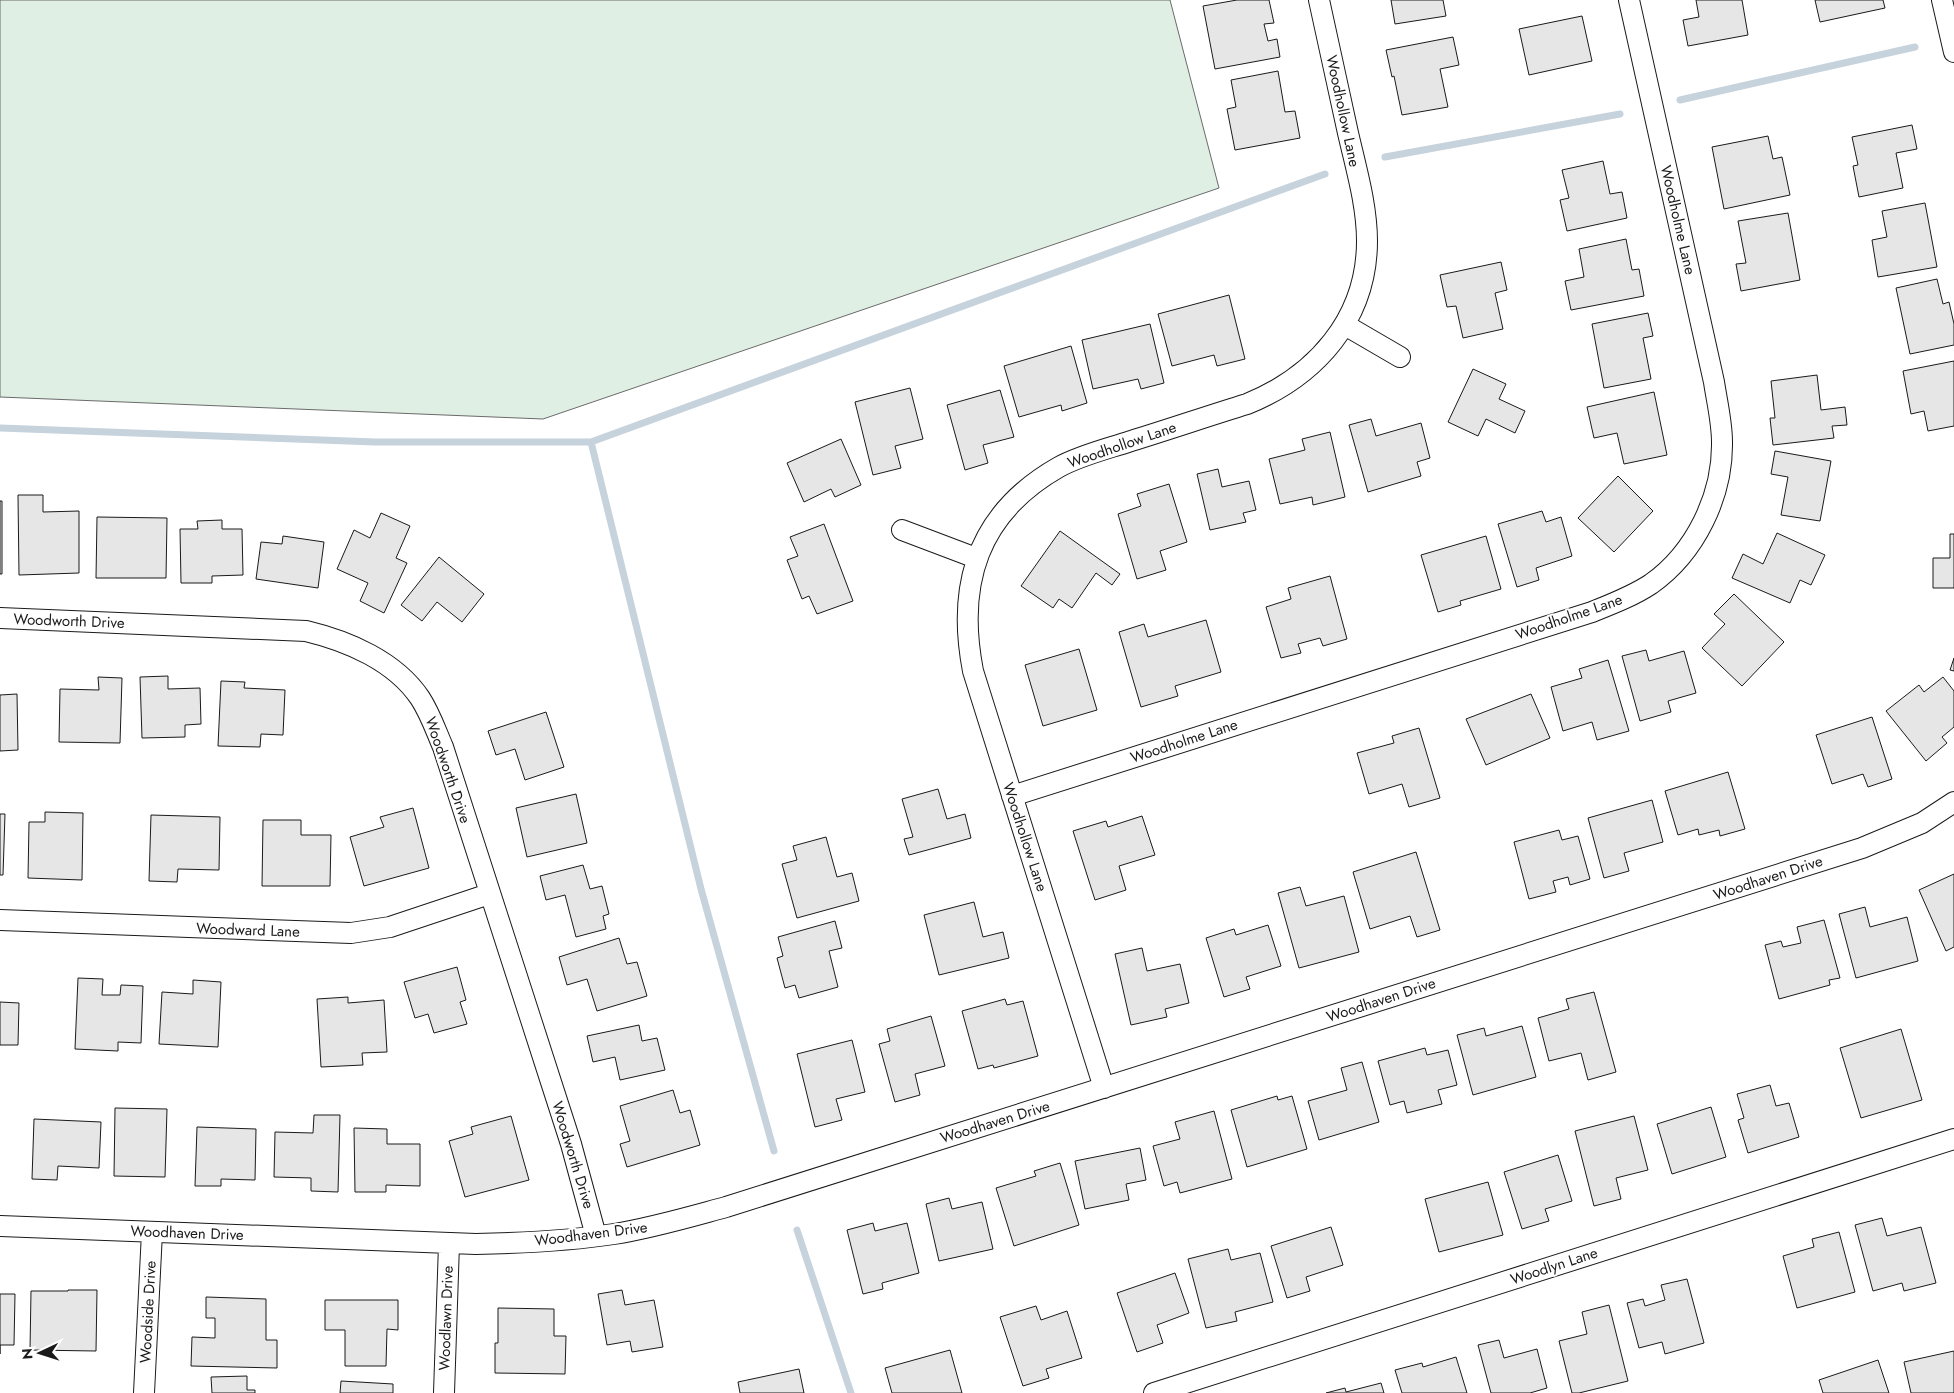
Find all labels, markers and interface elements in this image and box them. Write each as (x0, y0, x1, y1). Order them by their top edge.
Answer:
street label: Woodhollow Lane (1320, 53, 1366, 169)
street label: Woodholme Lane (1655, 163, 1701, 277)
street label: Woodhollow Lane (1065, 416, 1180, 474)
street label: Woodholme Lane (1513, 588, 1626, 646)
street label: Woodworth Drive (13, 608, 125, 634)
street label: Woodholme Lane (1128, 713, 1241, 769)
street label: Woodworth Drive (419, 714, 477, 826)
street label: Woodhollow Lane (997, 779, 1053, 895)
street label: Woodhaven Drive (1711, 850, 1826, 906)
street label: Woodward Lane (196, 917, 301, 943)
street label: Woodhaven Drive (1324, 972, 1439, 1028)
street label: Woodhaven Drive (938, 1095, 1053, 1149)
street label: Woodworth Drive (546, 1099, 600, 1212)
street label: Woodhaven Drive (533, 1216, 649, 1252)
street label: Woodhaven Drive (130, 1220, 244, 1246)
street label: Woodlyn Lane (1508, 1241, 1601, 1290)
street label: Woodside Drive (134, 1260, 162, 1364)
street label: Woodlawn Drive (433, 1265, 459, 1371)
north arrow (15, 1328, 65, 1378)
text: N (17, 1348, 37, 1360)

